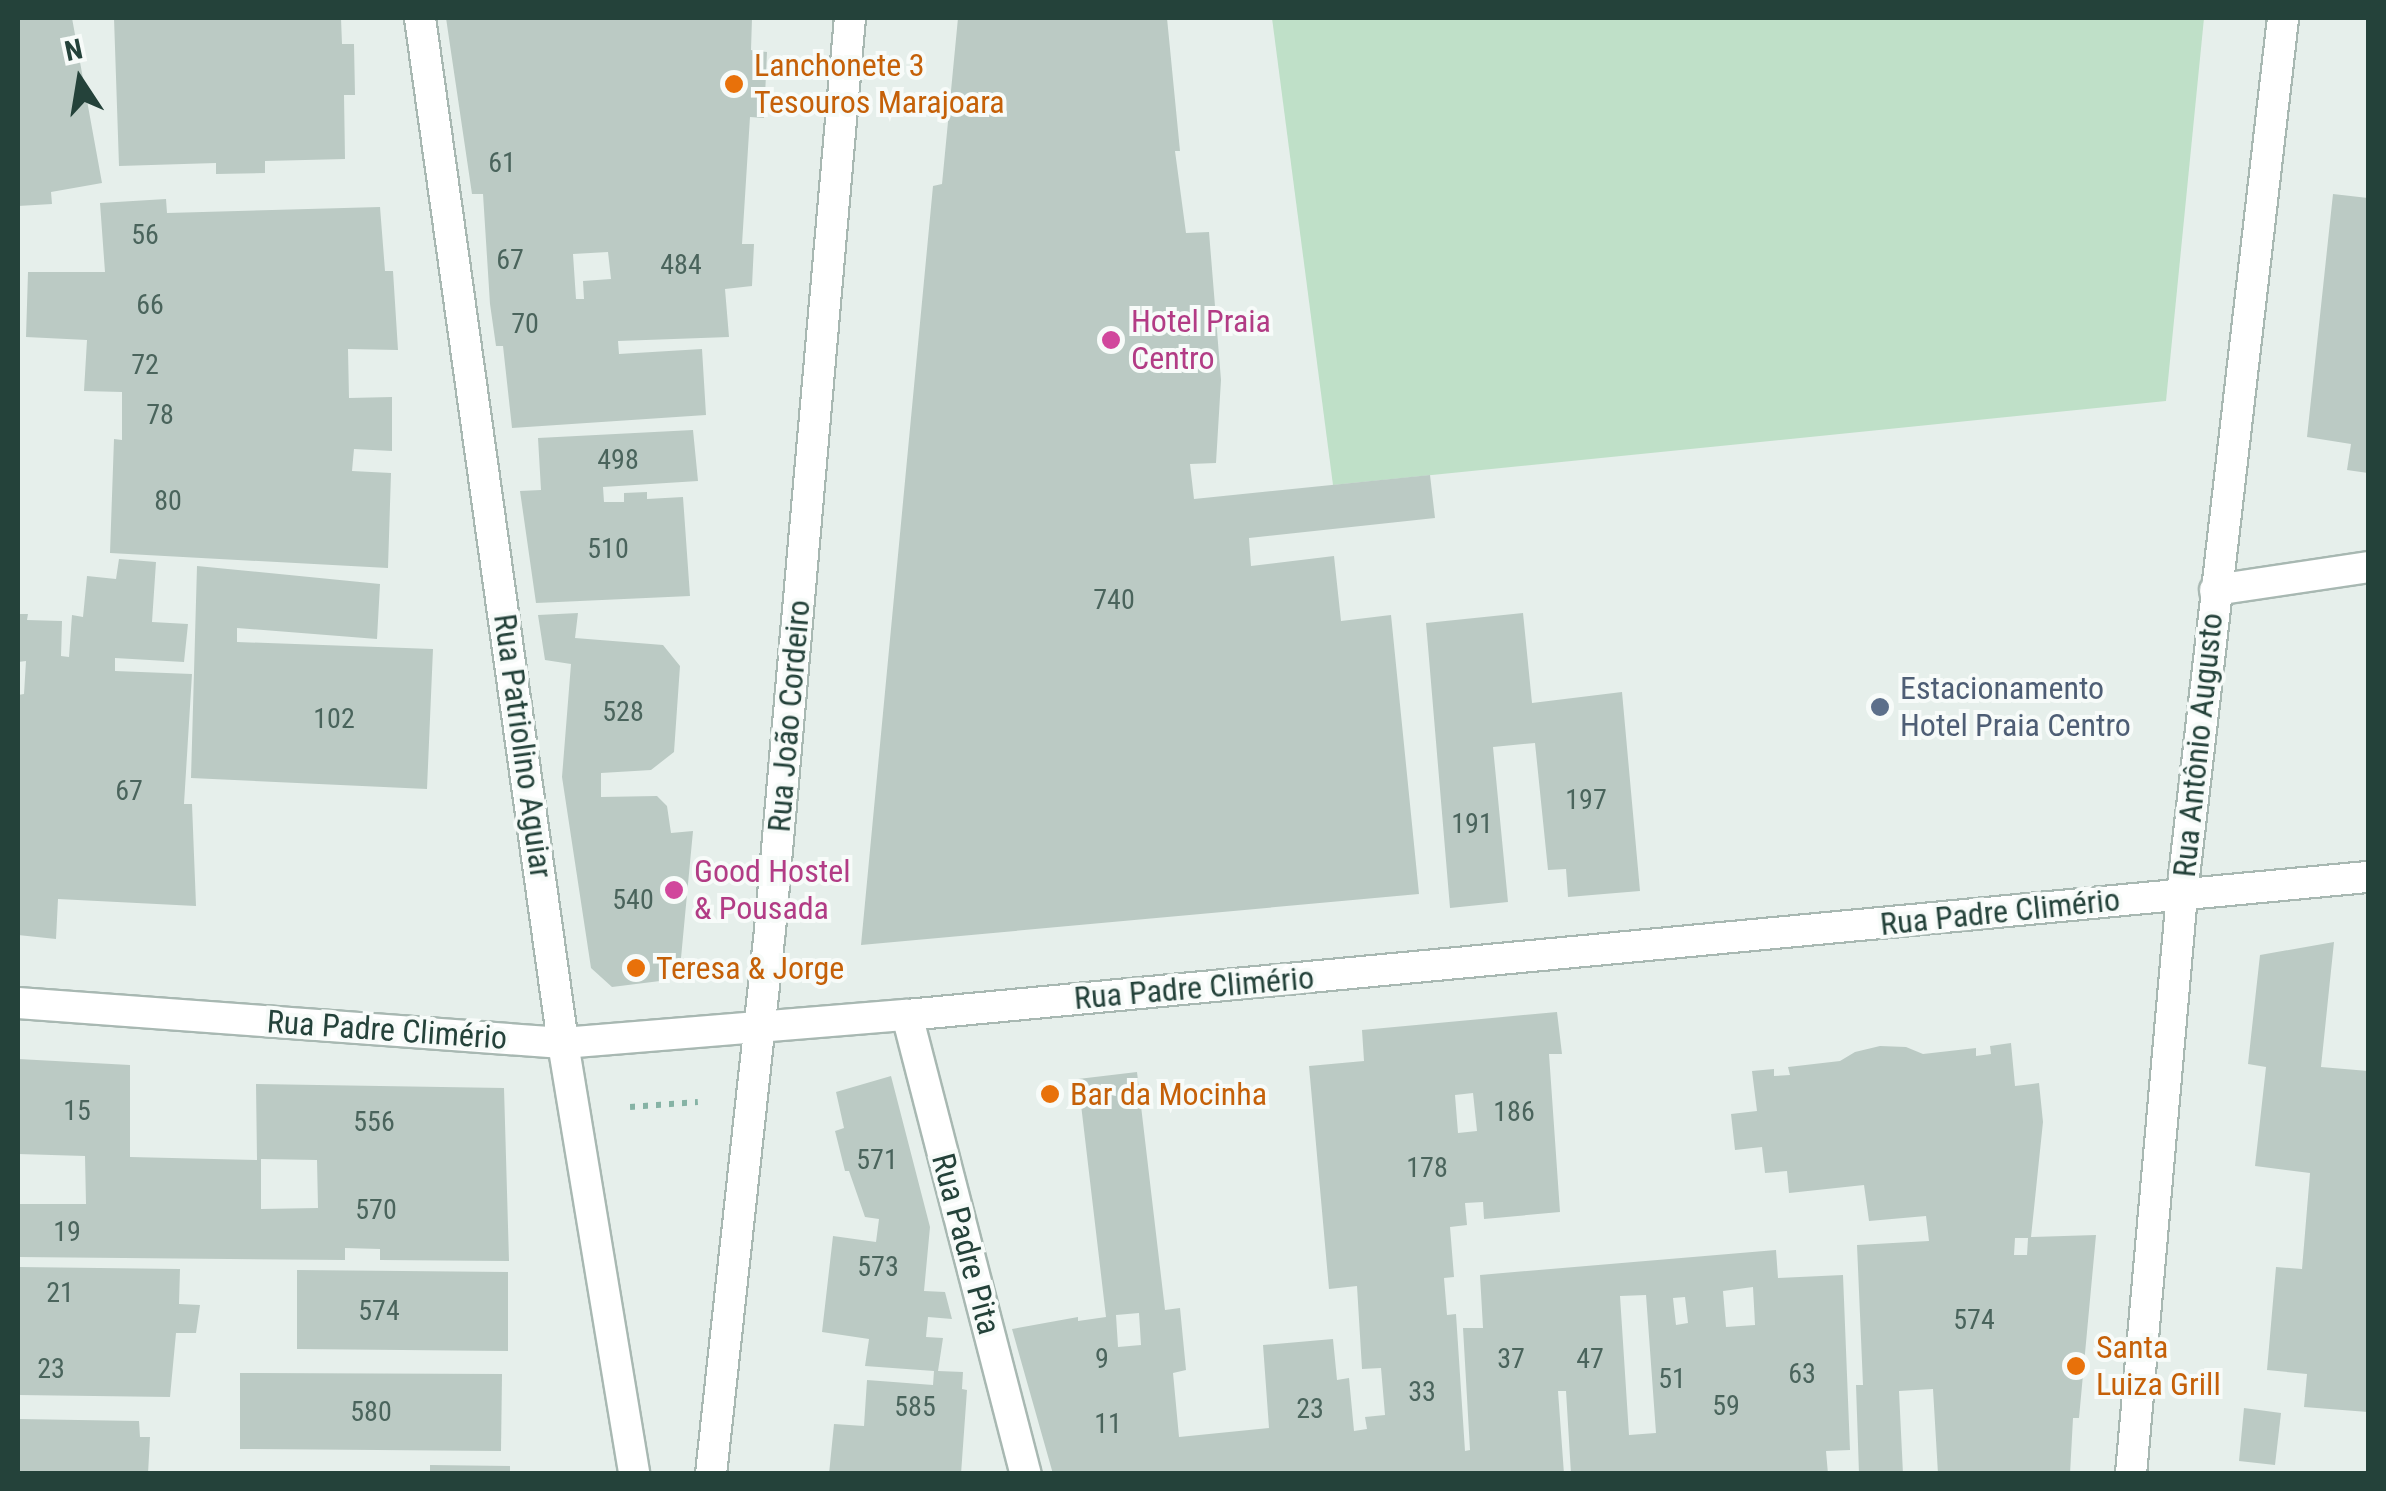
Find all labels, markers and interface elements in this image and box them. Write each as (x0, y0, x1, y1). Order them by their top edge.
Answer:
north arrow (30, 30, 130, 130)
text: N (62, 32, 85, 68)
place label: Lanchonete 3 Tesouros Marajoara (754, 47, 1005, 122)
marker: Lanchonete 3 Tesouros Marajoara (723, 73, 745, 95)
house number: 61 (488, 146, 516, 180)
house number: 56 (131, 218, 159, 252)
house number: 67 (496, 243, 524, 277)
house number: 484 (660, 248, 702, 282)
house number: 66 (136, 288, 164, 322)
place label: Hotel Praia Centro (1131, 303, 1271, 378)
house number: 70 (511, 307, 539, 341)
marker: Hotel Praia Centro (1100, 329, 1122, 351)
house number: 72 (131, 348, 159, 382)
house number: 78 (146, 398, 174, 432)
house number: 498 (597, 443, 639, 477)
house number: 80 (154, 484, 182, 518)
house number: 510 (587, 532, 629, 566)
house number: 740 (1093, 583, 1135, 617)
street label: Rua João Cordeiro (760, 598, 818, 834)
street label: Rua Patriolino Aguiar (485, 611, 561, 881)
street label: Rua Antônio Augusto (2165, 611, 2231, 879)
place label: Estacionamento Hotel Praia Centro (1900, 670, 2131, 745)
house number: 528 (602, 695, 644, 729)
marker: Estacionamento Hotel Praia Centro (1869, 696, 1891, 718)
house number: 102 (313, 702, 355, 736)
house number: 67 (115, 774, 143, 808)
house number: 197 (1565, 783, 1607, 817)
house number: 191 (1451, 807, 1493, 841)
place label: Good Hostel & Pousada (694, 853, 851, 928)
marker: Good Hostel & Pousada (663, 879, 685, 901)
street label: Rua Padre Climério (1878, 880, 2122, 944)
house number: 540 (612, 883, 654, 917)
place label: Teresa & Jorge (656, 949, 844, 987)
marker: Teresa & Jorge (625, 957, 647, 979)
street label: Rua Padre Climério (1072, 958, 1316, 1018)
street label: Rua Padre Climério (266, 1002, 508, 1058)
place label: Bar da Mocinha (1070, 1075, 1267, 1113)
marker: Bar da Mocinha (1039, 1083, 1061, 1105)
house number: 15 (63, 1094, 91, 1128)
house number: 186 (1493, 1095, 1535, 1129)
house number: 556 (353, 1105, 395, 1139)
house number: 571 (856, 1143, 898, 1177)
street label: Rua Padre Pita (923, 1149, 1009, 1339)
house number: 178 (1406, 1151, 1448, 1185)
house number: 570 (355, 1193, 397, 1227)
house number: 19 (53, 1215, 81, 1249)
house number: 573 (857, 1250, 899, 1284)
house number: 21 (46, 1276, 74, 1310)
house number: 574 (358, 1294, 400, 1328)
house number: 574 (1953, 1303, 1995, 1337)
place label: Santa Luiza Grill (2096, 1329, 2221, 1404)
house number: 9 (1095, 1342, 1109, 1376)
house number: 37 (1497, 1342, 1525, 1376)
house number: 47 (1576, 1342, 1604, 1376)
house number: 23 (37, 1352, 65, 1386)
marker: Santa Luiza Grill (2065, 1355, 2087, 1377)
house number: 63 (1788, 1357, 1816, 1391)
house number: 51 (1658, 1362, 1686, 1396)
house number: 33 (1408, 1375, 1436, 1409)
house number: 59 (1712, 1389, 1740, 1423)
house number: 585 (894, 1390, 936, 1424)
house number: 23 (1296, 1392, 1324, 1426)
house number: 580 (350, 1395, 392, 1429)
house number: 11 (1094, 1407, 1122, 1441)

